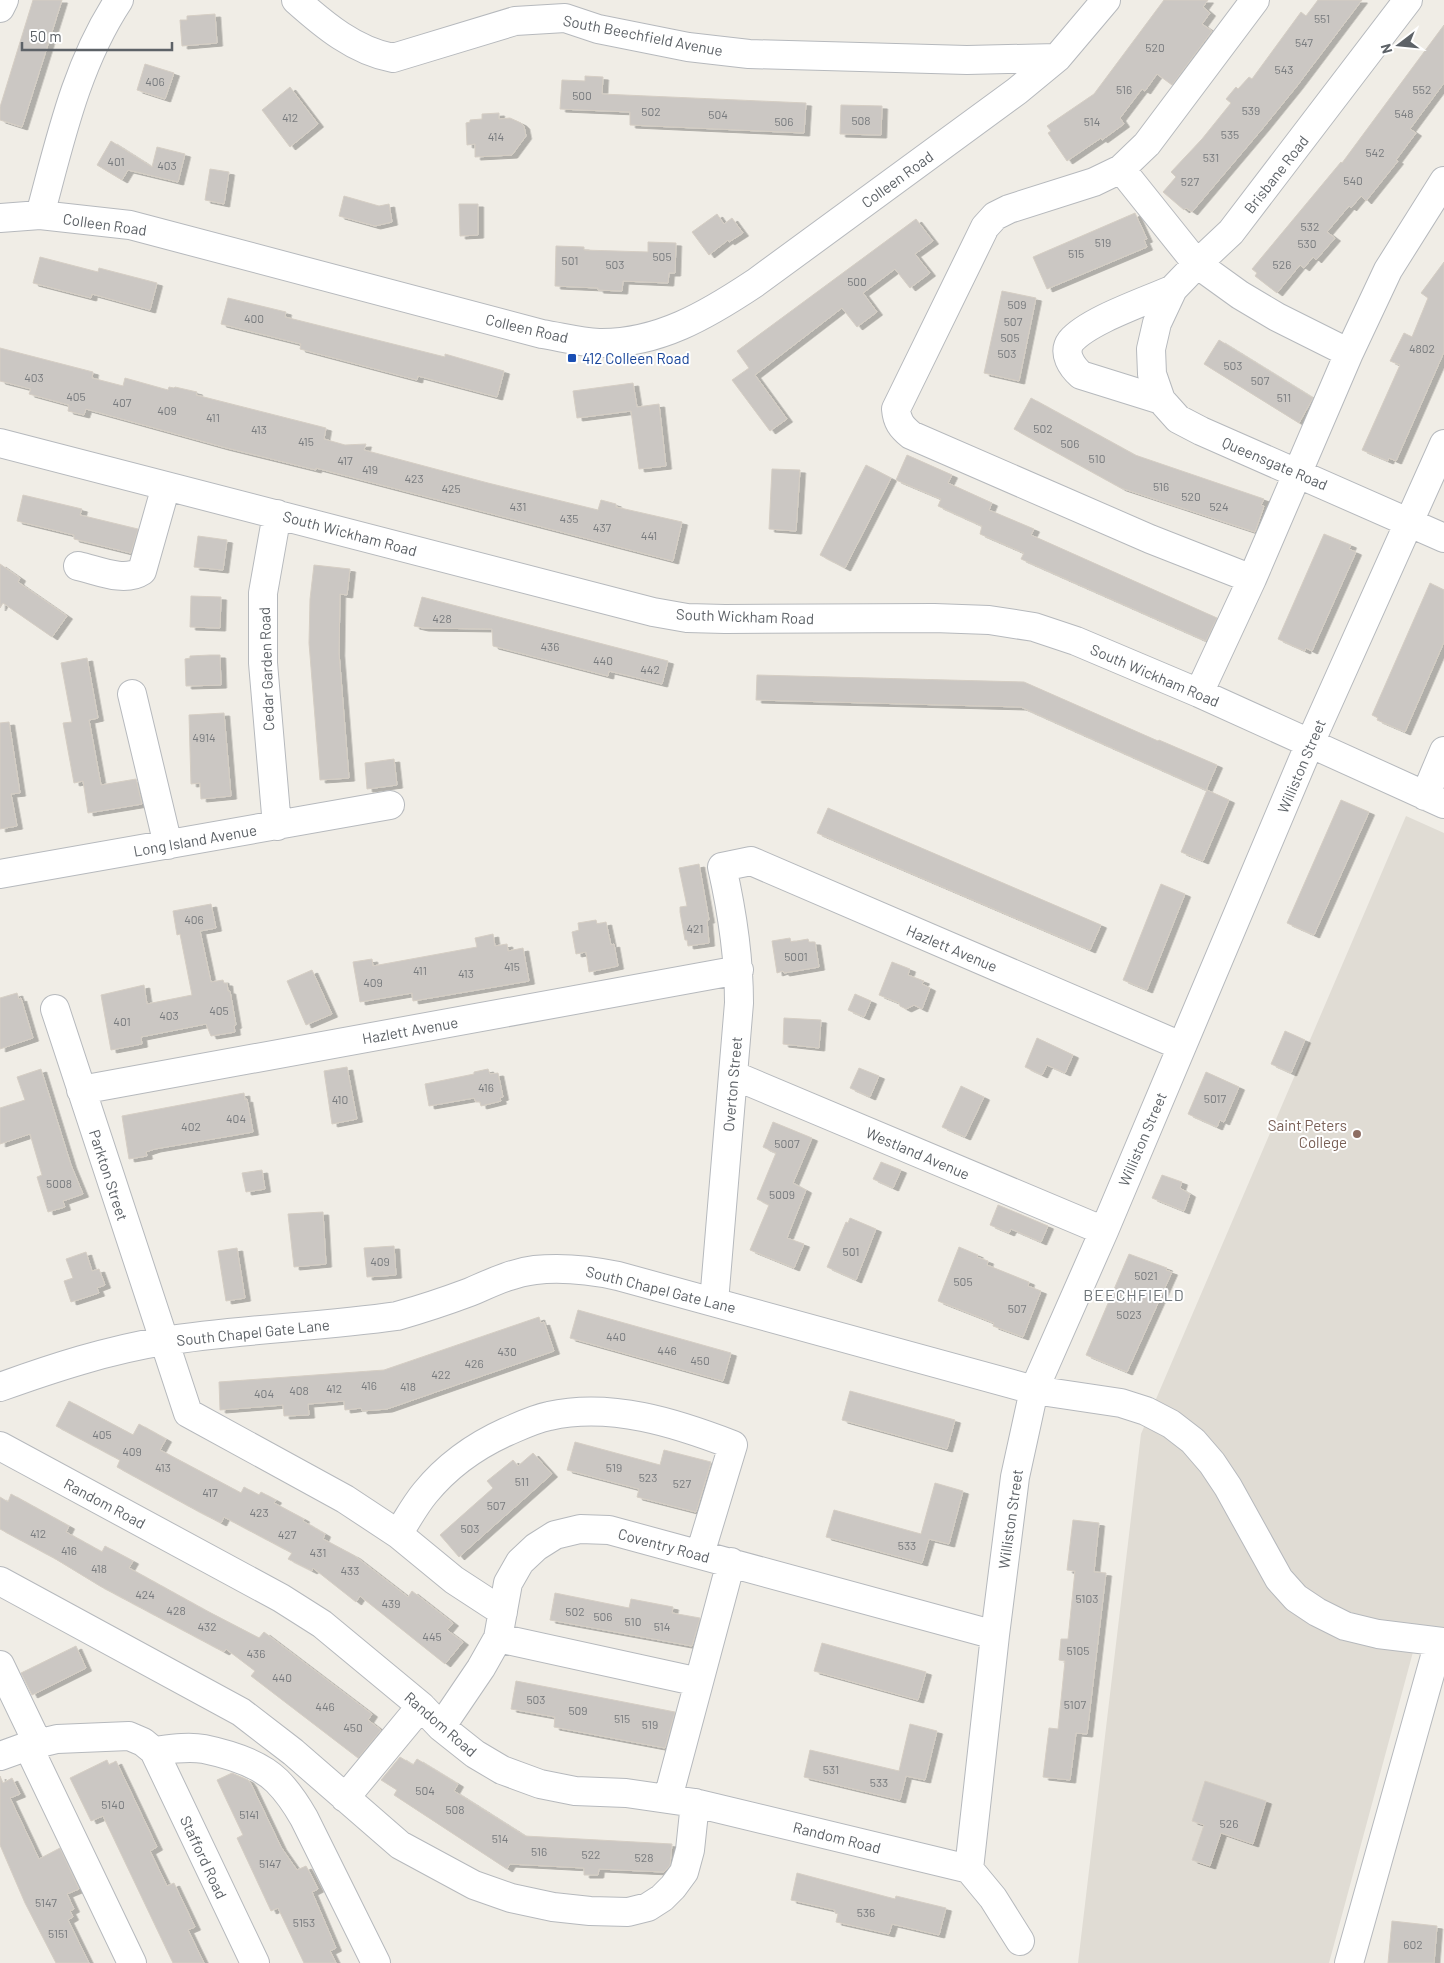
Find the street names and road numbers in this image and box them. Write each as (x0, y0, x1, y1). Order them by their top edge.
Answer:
street label: South Beechfield Avenue (562, 11, 724, 59)
street label: Brisbane Road (1240, 131, 1312, 217)
street label: Colleen Road (858, 147, 936, 211)
street label: Colleen Road (62, 209, 148, 239)
street label: Colleen Road (484, 310, 570, 346)
street label: Queensgate Road (1219, 433, 1331, 493)
street label: South Wickham Road (281, 506, 419, 560)
street label: South Wickham Road (676, 605, 814, 627)
street label: Cedar Garden Road (255, 607, 277, 731)
street label: South Wickham Road (1088, 640, 1222, 710)
street label: Williston Street (1273, 716, 1329, 816)
street label: Long Island Avenue (132, 820, 258, 860)
street label: Hazlett Avenue (904, 921, 1000, 975)
street label: Hazlett Avenue (361, 1013, 459, 1047)
street label: Overton Street (719, 1036, 745, 1132)
street label: Williston Street (1114, 1089, 1170, 1189)
street label: Westland Avenue (863, 1123, 973, 1183)
street label: Parkton Street (86, 1127, 132, 1223)
street label: South Chapel Gate Lane (584, 1262, 738, 1316)
street label: South Chapel Gate Lane (175, 1315, 331, 1349)
street label: Williston Street (994, 1468, 1026, 1570)
street label: Random Road (61, 1474, 149, 1532)
street label: Coventry Road (616, 1524, 712, 1566)
street label: Random Road (401, 1688, 481, 1760)
street label: Stafford Road (177, 1813, 231, 1901)
street label: Random Road (791, 1817, 883, 1857)

